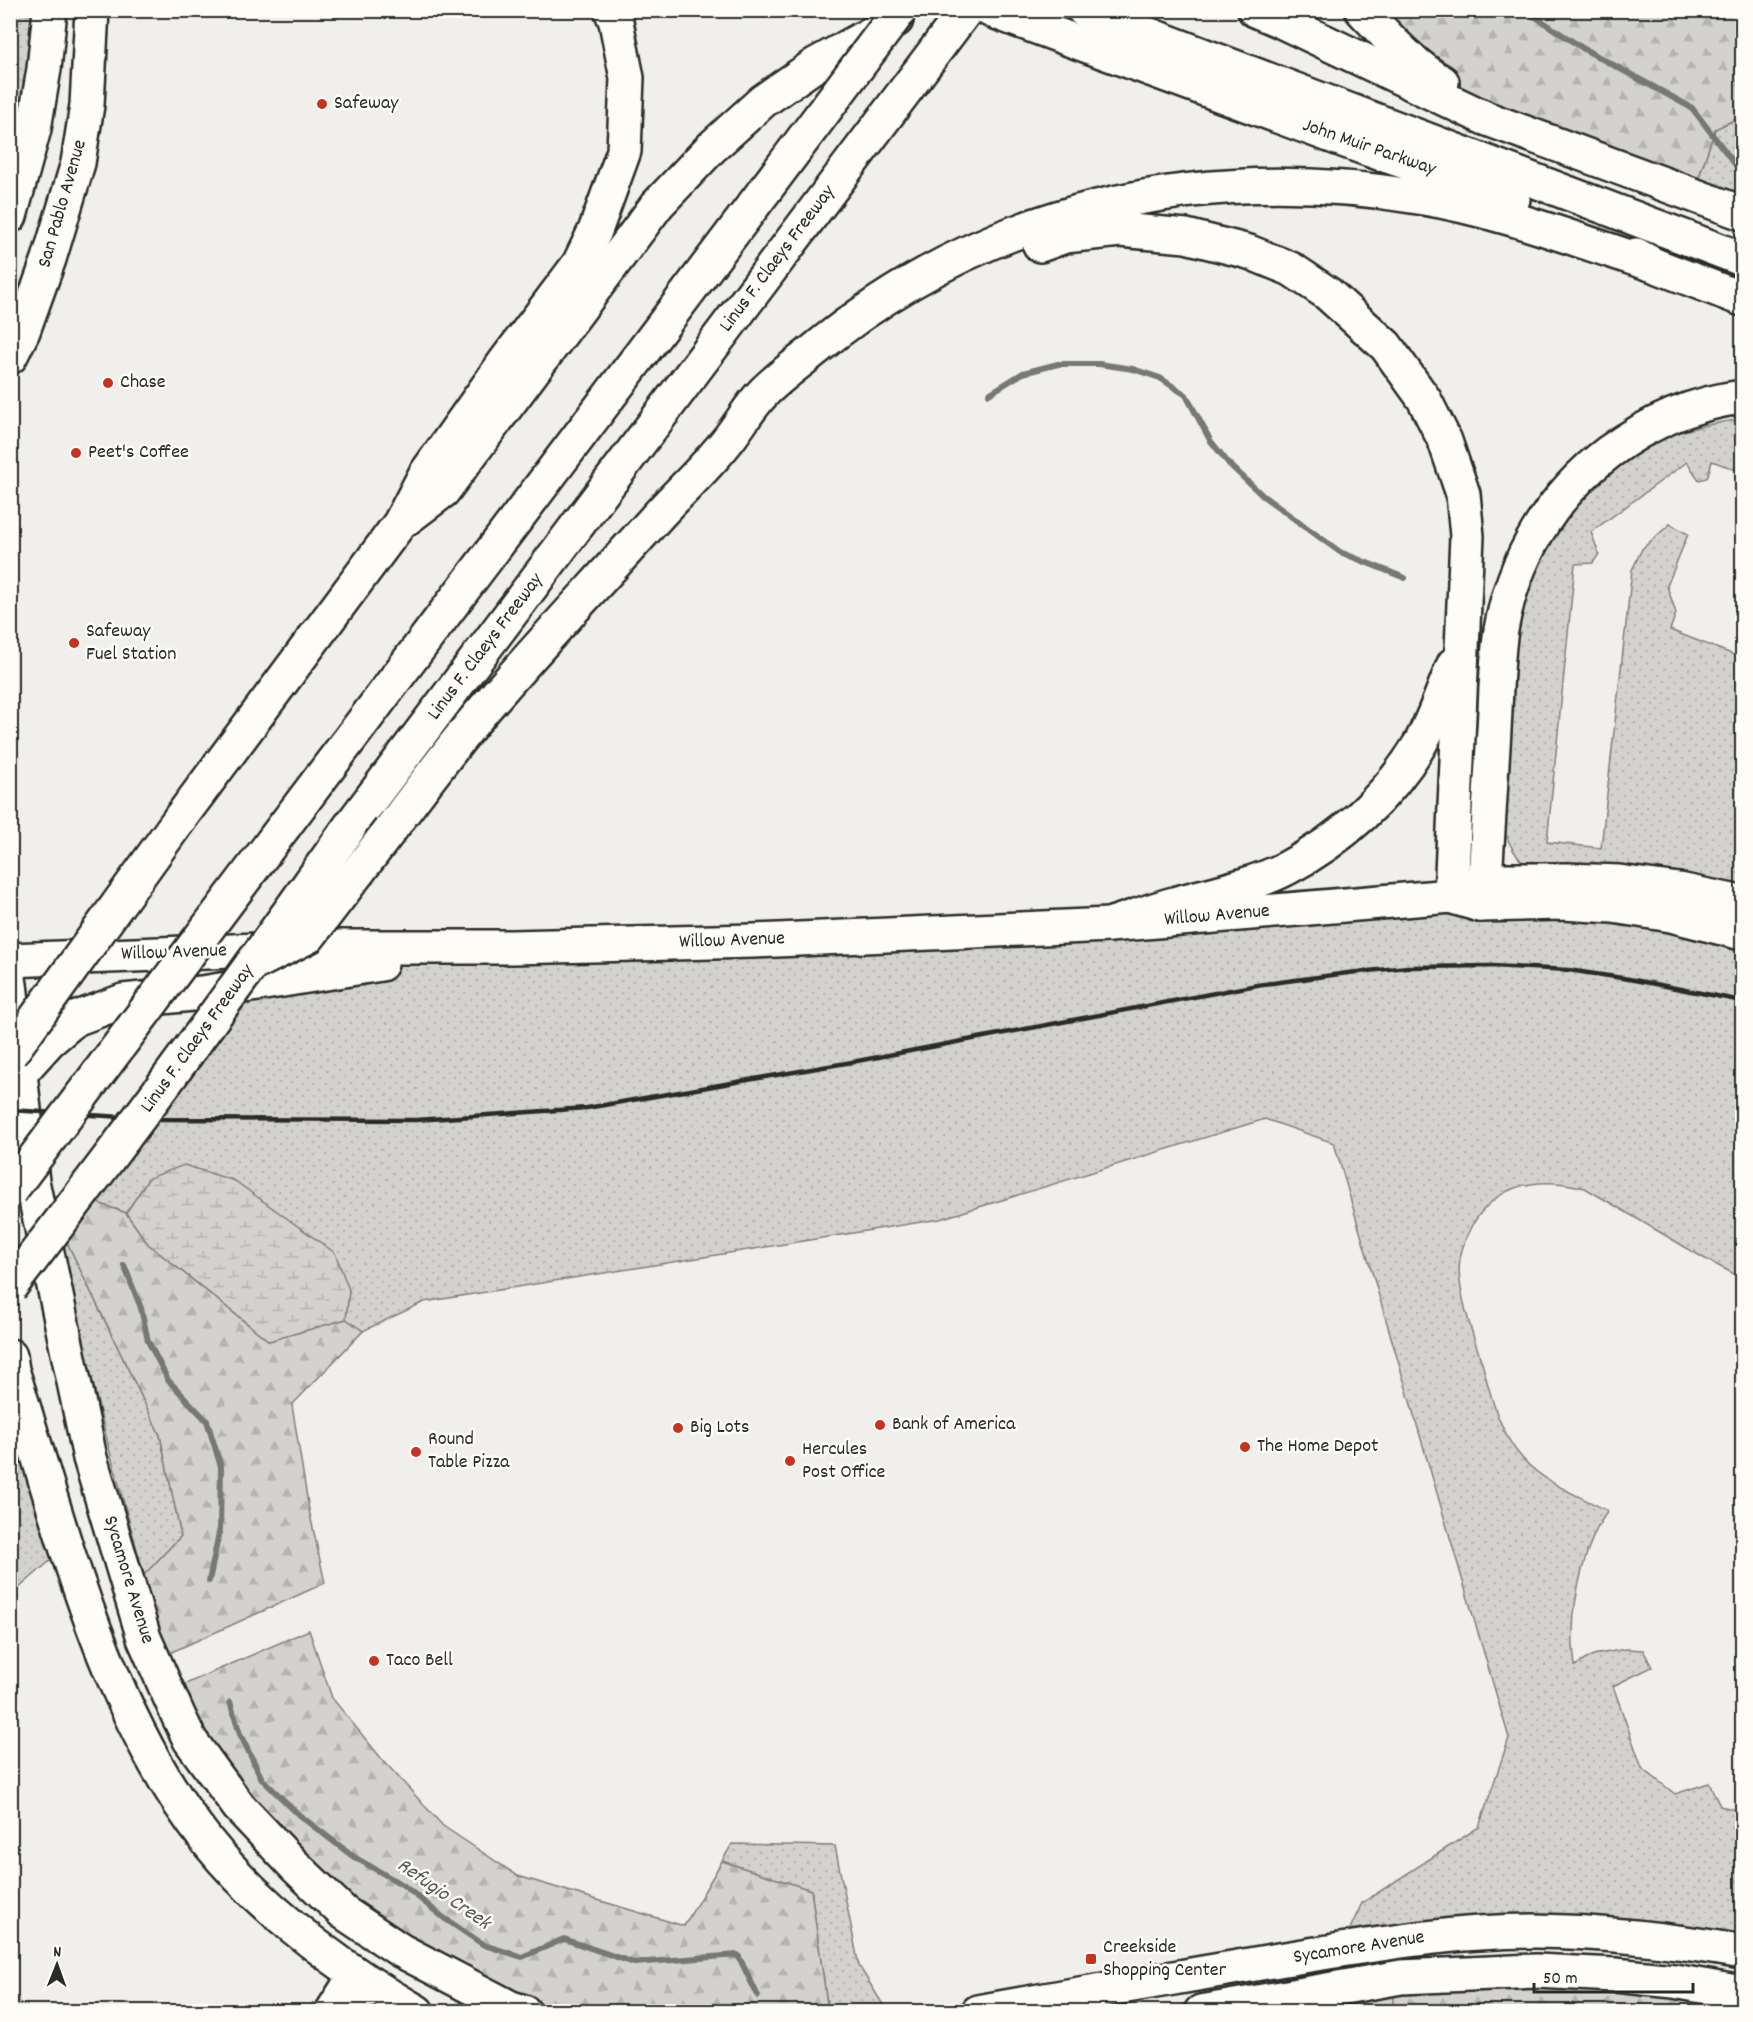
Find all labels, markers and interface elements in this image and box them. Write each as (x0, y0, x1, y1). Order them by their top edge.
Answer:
place label: Safeway (334, 90, 399, 118)
marker: Safeway (315, 97, 329, 111)
street label: John Muir Parkway (1298, 112, 1440, 184)
street label: San Pablo Avenue (31, 136, 95, 271)
street label: Linus F. Claeys Freeway (713, 179, 843, 338)
place label: Chase (120, 369, 166, 397)
marker: Chase (101, 376, 115, 390)
place label: Peet's Coffee (88, 439, 189, 467)
marker: Peet's Coffee (69, 446, 83, 460)
street label: Linus F. Claeys Freeway (421, 567, 551, 726)
place label: Safeway Fuel Station (86, 618, 176, 669)
marker: Safeway Fuel Station (67, 636, 81, 650)
street label: Willow Avenue (1163, 897, 1271, 935)
street label: Willow Avenue (679, 925, 786, 957)
street label: Willow Avenue (121, 937, 228, 969)
street label: Linus F. Claeys Freeway (134, 958, 262, 1119)
place label: Bank of America (892, 1411, 1016, 1439)
place label: Big Lots (690, 1414, 749, 1442)
marker: Bank of America (873, 1418, 887, 1432)
marker: Big Lots (671, 1421, 685, 1435)
place label: Round Table Pizza (428, 1426, 510, 1477)
place label: The Home Depot (1257, 1433, 1378, 1461)
place label: Hercules Post Office (802, 1436, 886, 1487)
marker: The Home Depot (1238, 1440, 1252, 1454)
marker: Round Table Pizza (409, 1445, 423, 1459)
marker: Hercules Post Office (783, 1454, 797, 1468)
street label: Sycamore Avenue (95, 1513, 161, 1648)
place label: Taco Bell (386, 1647, 453, 1675)
marker: Taco Bell (367, 1654, 381, 1668)
water label: Refugio Creek (390, 1852, 498, 1940)
street label: Sycamore Avenue (1291, 1924, 1427, 1972)
place label: Creekside Shopping Center (1103, 1934, 1227, 1985)
north arrow (27, 1935, 87, 1995)
text: N (53, 1941, 61, 1964)
marker: Creekside Shopping Center (1084, 1952, 1098, 1966)
scale bar (1534, 1956, 1693, 1994)
text: 50 m (1543, 1967, 1578, 1992)

